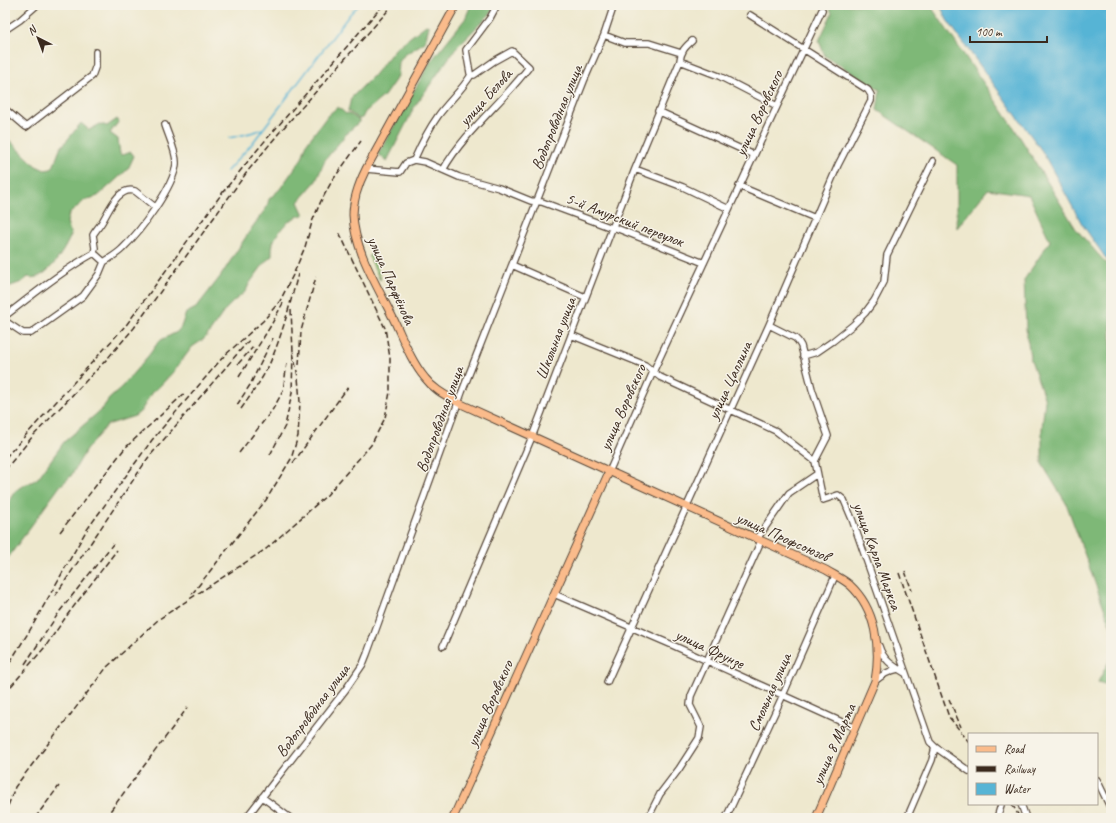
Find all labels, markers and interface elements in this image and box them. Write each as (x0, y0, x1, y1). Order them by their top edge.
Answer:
north arrow (18, 18, 58, 58)
scale bar (970, 18, 1047, 44)
text: N (24, 22, 40, 38)
text: 100 m (976, 24, 1003, 40)
street label: Водопроводная улица (527, 61, 588, 173)
street label: улица Белова (454, 64, 518, 131)
street label: улица Воровского (730, 66, 788, 160)
street label: 5-й Амурский переулок (563, 188, 688, 252)
street label: улица Парфёнова (362, 232, 420, 329)
street label: Школьная улица (531, 293, 581, 382)
street label: улица Цаплина (703, 337, 757, 423)
street label: улица Воровского (595, 360, 651, 455)
street label: Водопроводная улица (412, 362, 469, 475)
street label: улица Карла Маркса (848, 499, 906, 614)
street label: улица Профсоюзов (732, 507, 836, 568)
street label: улица Фрунзе (671, 624, 749, 674)
street label: Смольная улица (744, 649, 797, 735)
street label: улица Воровского (462, 656, 518, 751)
street label: Водопроводная улица (271, 659, 355, 761)
street label: улица 8 Марта (807, 699, 861, 789)
legend (968, 733, 1098, 805)
text: Road (1004, 741, 1026, 757)
text: Railway (1004, 761, 1036, 777)
text: Water (1004, 781, 1032, 797)

